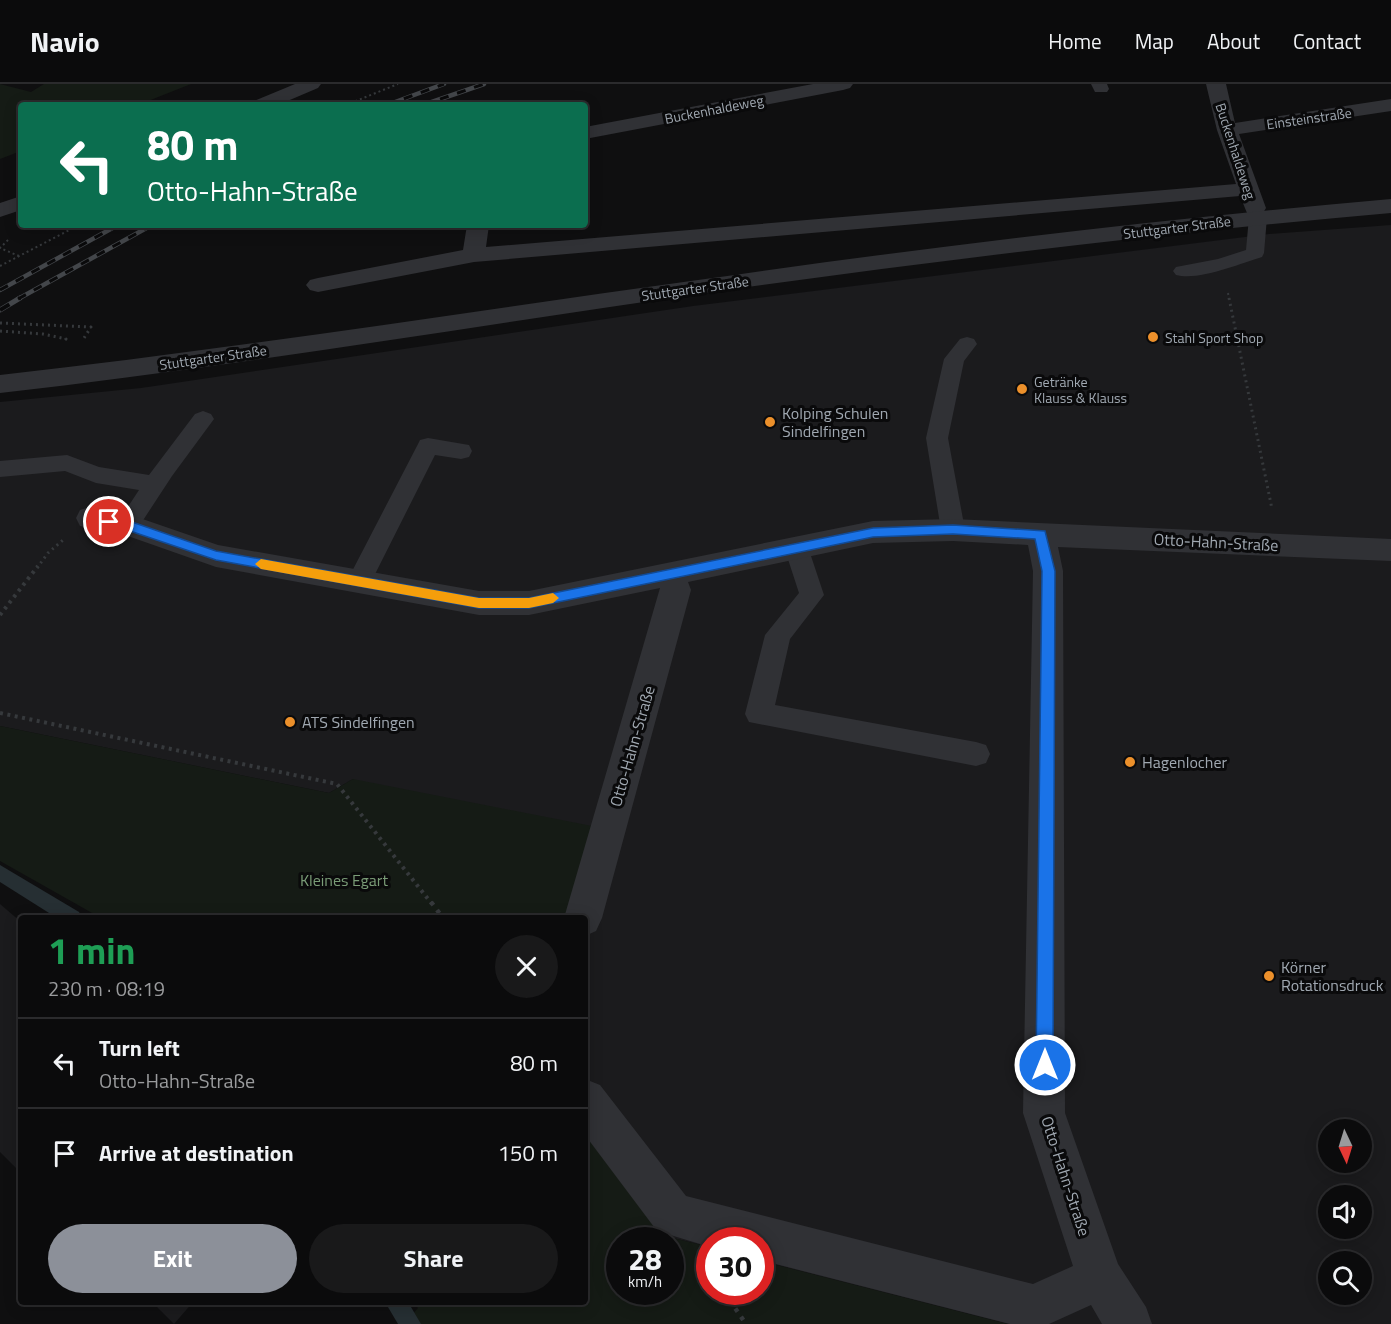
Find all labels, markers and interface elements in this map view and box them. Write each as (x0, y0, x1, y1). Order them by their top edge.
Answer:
text: Navio (30, 20, 100, 63)
text: Home (1048, 25, 1102, 57)
text: Map (1135, 25, 1174, 57)
text: About (1207, 25, 1260, 57)
text: Contact (1293, 25, 1361, 57)
street label: Buckenhaldeweg (663, 89, 765, 129)
street label: Buckenhaldeweg (1211, 100, 1261, 202)
street label: Einsteinstraße (1265, 102, 1353, 134)
text: 80 m (147, 112, 239, 176)
icon: left (48, 126, 126, 204)
text: Otto-Hahn-Straße (147, 170, 358, 211)
street label: Stuttgarter Straße (1122, 210, 1232, 244)
street label: Stuttgarter Straße (640, 270, 750, 306)
place label: Stahl Sport Shop (1165, 327, 1263, 348)
marker: Stahl Sport Shop (1146, 330, 1160, 344)
street label: Stuttgarter Straße (158, 339, 268, 375)
place label: Getränke Klauss & Klauss (1034, 371, 1127, 408)
marker: Getränke Klauss & Klauss (1015, 382, 1029, 396)
place label: Kolping Schulen Sindelfingen (782, 401, 888, 443)
marker: Kolping Schulen Sindelfingen (763, 415, 777, 429)
pin (83, 496, 134, 547)
icon: arrive (92, 505, 125, 538)
street label: Otto-Hahn-Straße (1153, 527, 1279, 557)
street label: Otto-Hahn-Straße (603, 683, 661, 809)
place label: ATS Sindelfingen (302, 710, 415, 734)
marker: ATS Sindelfingen (283, 715, 297, 729)
place label: Hagenlocher (1142, 750, 1228, 774)
marker: Hagenlocher (1123, 755, 1137, 769)
park label: Kleines Egart (300, 868, 388, 892)
text: 1 min (48, 923, 135, 978)
button: close (495, 935, 558, 998)
place label: Körner Rotationsdruck (1281, 955, 1384, 997)
marker: Körner Rotationsdruck (1262, 969, 1276, 983)
text: 230 m · 08:19 (48, 973, 165, 1004)
text: Turn left (99, 1031, 180, 1065)
position arrow (1013, 1033, 1077, 1097)
text: 80 m (510, 1046, 558, 1080)
icon: left (48, 1047, 81, 1080)
text: Otto-Hahn-Straße (99, 1065, 255, 1096)
street label: Otto-Hahn-Straße (1035, 1113, 1097, 1239)
north arrow (1318, 1119, 1372, 1173)
map controls (1318, 1119, 1372, 1305)
text: Arrive at destination (99, 1136, 294, 1170)
text: 150 m (498, 1136, 558, 1170)
icon: arrive (48, 1137, 81, 1170)
button: sound (1318, 1185, 1372, 1239)
button: Exit (48, 1224, 297, 1293)
button: Share (309, 1224, 558, 1293)
speed limit sign: 30 (696, 1227, 774, 1305)
text: 28 (628, 1236, 662, 1282)
button: search (1318, 1251, 1372, 1305)
text: km/h (628, 1270, 662, 1293)

